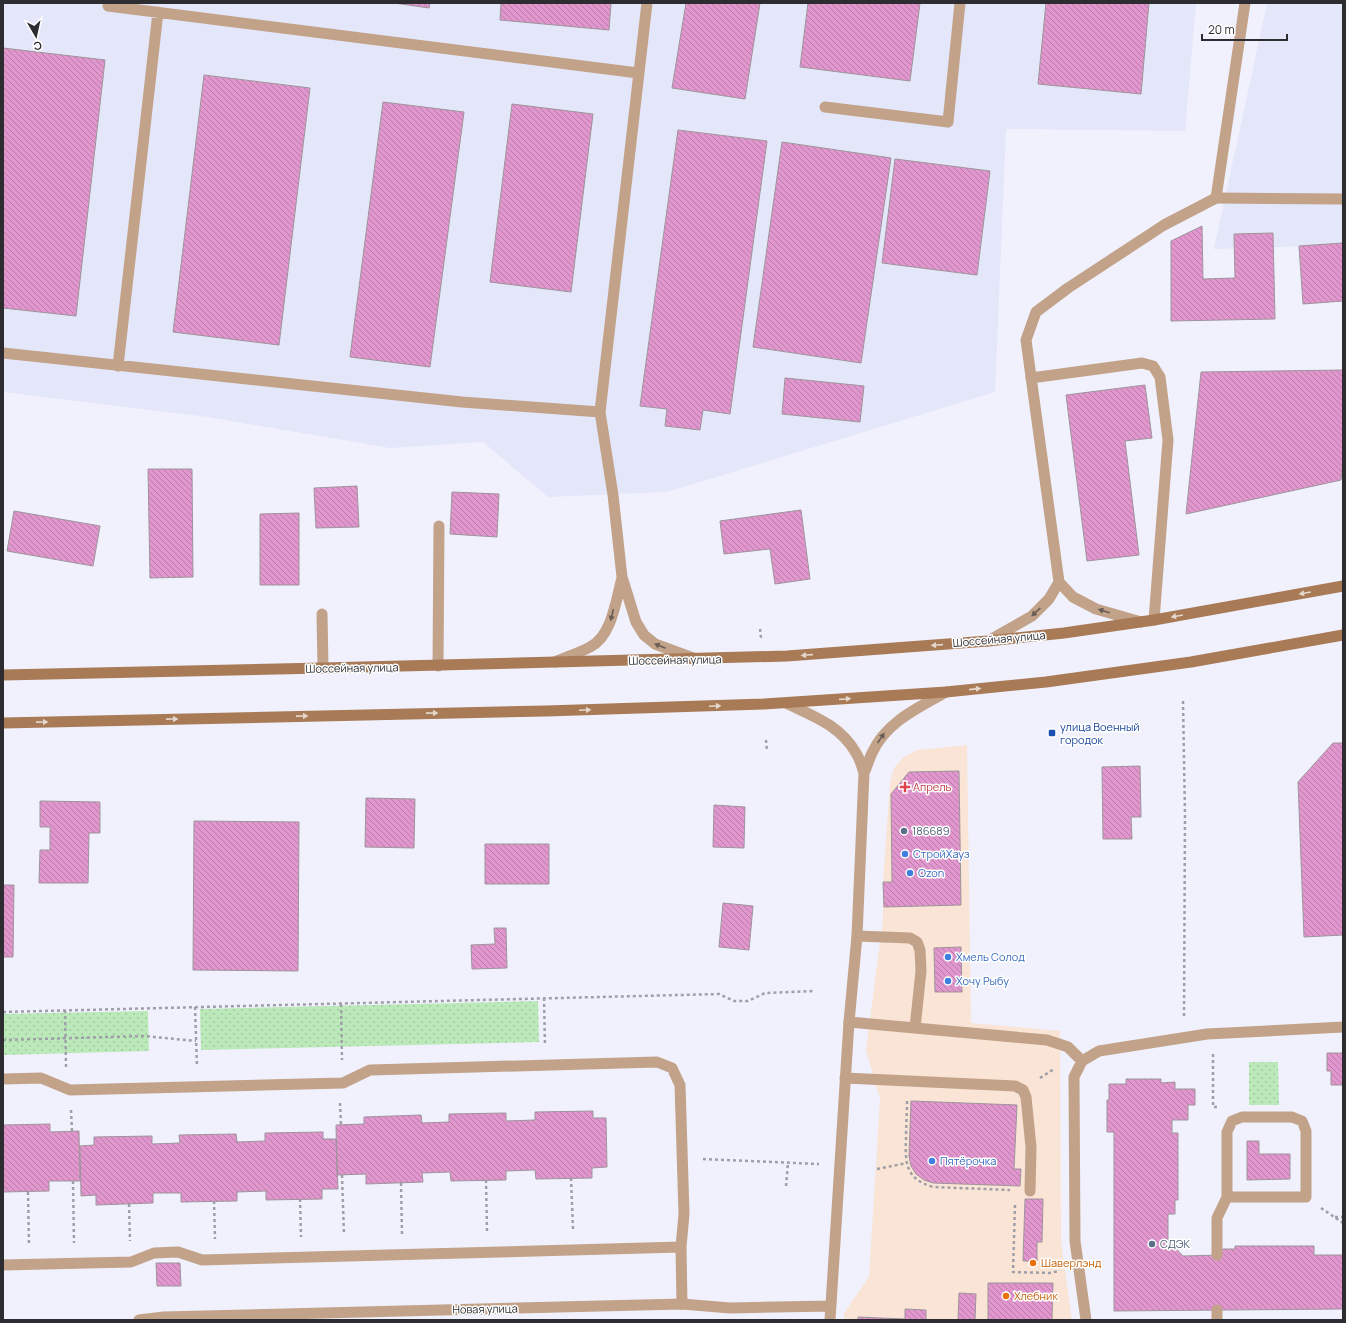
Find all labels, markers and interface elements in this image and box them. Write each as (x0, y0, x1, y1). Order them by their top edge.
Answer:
north arrow (16, 16, 56, 56)
scale bar (1202, 16, 1287, 42)
text: 20 m (1208, 21, 1235, 38)
text: С (32, 38, 43, 54)
one-way arrow (1299, 590, 1311, 596)
one-way arrow (1031, 608, 1041, 617)
one-way arrow (1097, 608, 1109, 614)
one-way arrow (609, 609, 615, 621)
one-way arrow (1171, 613, 1183, 619)
street label: Шоссейная улица (952, 627, 1046, 650)
one-way arrow (931, 641, 943, 648)
one-way arrow (654, 642, 666, 649)
street label: Шоссейная улица (628, 651, 722, 668)
one-way arrow (801, 651, 813, 658)
street label: Шоссейная улица (305, 659, 399, 676)
one-way arrow (969, 686, 981, 693)
one-way arrow (839, 695, 851, 702)
one-way arrow (709, 702, 721, 709)
one-way arrow (579, 706, 591, 713)
one-way arrow (426, 710, 438, 717)
one-way arrow (296, 713, 308, 720)
one-way arrow (166, 716, 178, 723)
one-way arrow (36, 719, 48, 726)
place label: улица Военный городок (1060, 719, 1140, 747)
marker: улица Военный городок (1047, 728, 1057, 738)
one-way arrow (877, 733, 885, 743)
place label: Апрель (913, 779, 952, 794)
marker: Апрель (900, 782, 910, 792)
place label: 186689 (912, 823, 950, 838)
marker: 186689 (899, 826, 909, 836)
place label: СтройХауз (913, 846, 970, 861)
marker: СтройХауз (900, 849, 910, 859)
place label: Ozon (918, 865, 944, 880)
marker: Ozon (905, 868, 915, 878)
place label: Хмель Солод (956, 949, 1025, 964)
marker: Хмель Солод (943, 952, 953, 962)
place label: Хочу Рыбу (956, 973, 1009, 988)
marker: Хочу Рыбу (943, 976, 953, 986)
place label: Пятёрочка (940, 1153, 996, 1168)
marker: Пятёрочка (927, 1156, 937, 1166)
place label: СДЭК (1160, 1236, 1190, 1251)
marker: СДЭК (1147, 1239, 1157, 1249)
place label: Шаверлэнд (1041, 1255, 1102, 1270)
marker: Шаверлэнд (1028, 1258, 1038, 1268)
place label: Хлебник (1014, 1288, 1058, 1303)
marker: Хлебник (1001, 1291, 1011, 1301)
street label: Новая улица (452, 1300, 518, 1317)

